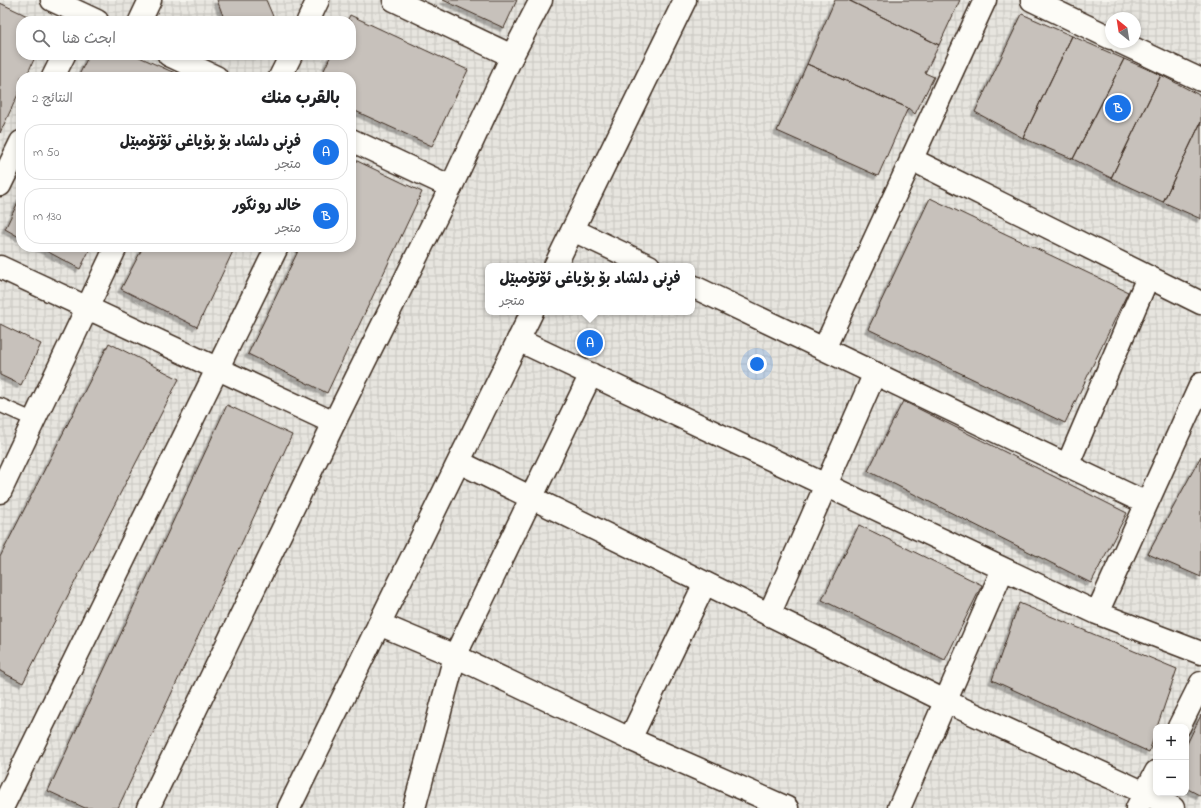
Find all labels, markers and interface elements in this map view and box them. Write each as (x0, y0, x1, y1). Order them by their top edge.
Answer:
north arrow (1105, 12, 1141, 48)
search box (16, 16, 356, 60)
icon: search (30, 27, 52, 49)
text: ابحث هنا (62, 28, 116, 50)
text: بالقرب منك (261, 86, 340, 111)
text: النتائج: 2 (32, 89, 73, 108)
pin: B (1105, 93, 1131, 123)
text: فڕنی دلشاد بۆ بۆیاغی ئۆتۆمبێل (120, 131, 301, 153)
text: 50 m (33, 143, 59, 162)
text: A (322, 143, 330, 162)
text: متجر (276, 155, 301, 174)
text: خالد رونگور (233, 195, 301, 217)
text: 130 m (33, 207, 61, 226)
text: B (322, 207, 330, 226)
text: متجر (276, 219, 301, 238)
popup (485, 263, 695, 315)
text: فڕنی دلشاد بۆ بۆیاغی ئۆتۆمبێل (499, 268, 681, 290)
text: متجر (499, 292, 525, 311)
pin: A (577, 328, 603, 358)
your location (747, 354, 767, 374)
map controls (1153, 724, 1189, 796)
button: + (1153, 724, 1189, 760)
button: − (1153, 760, 1189, 796)

